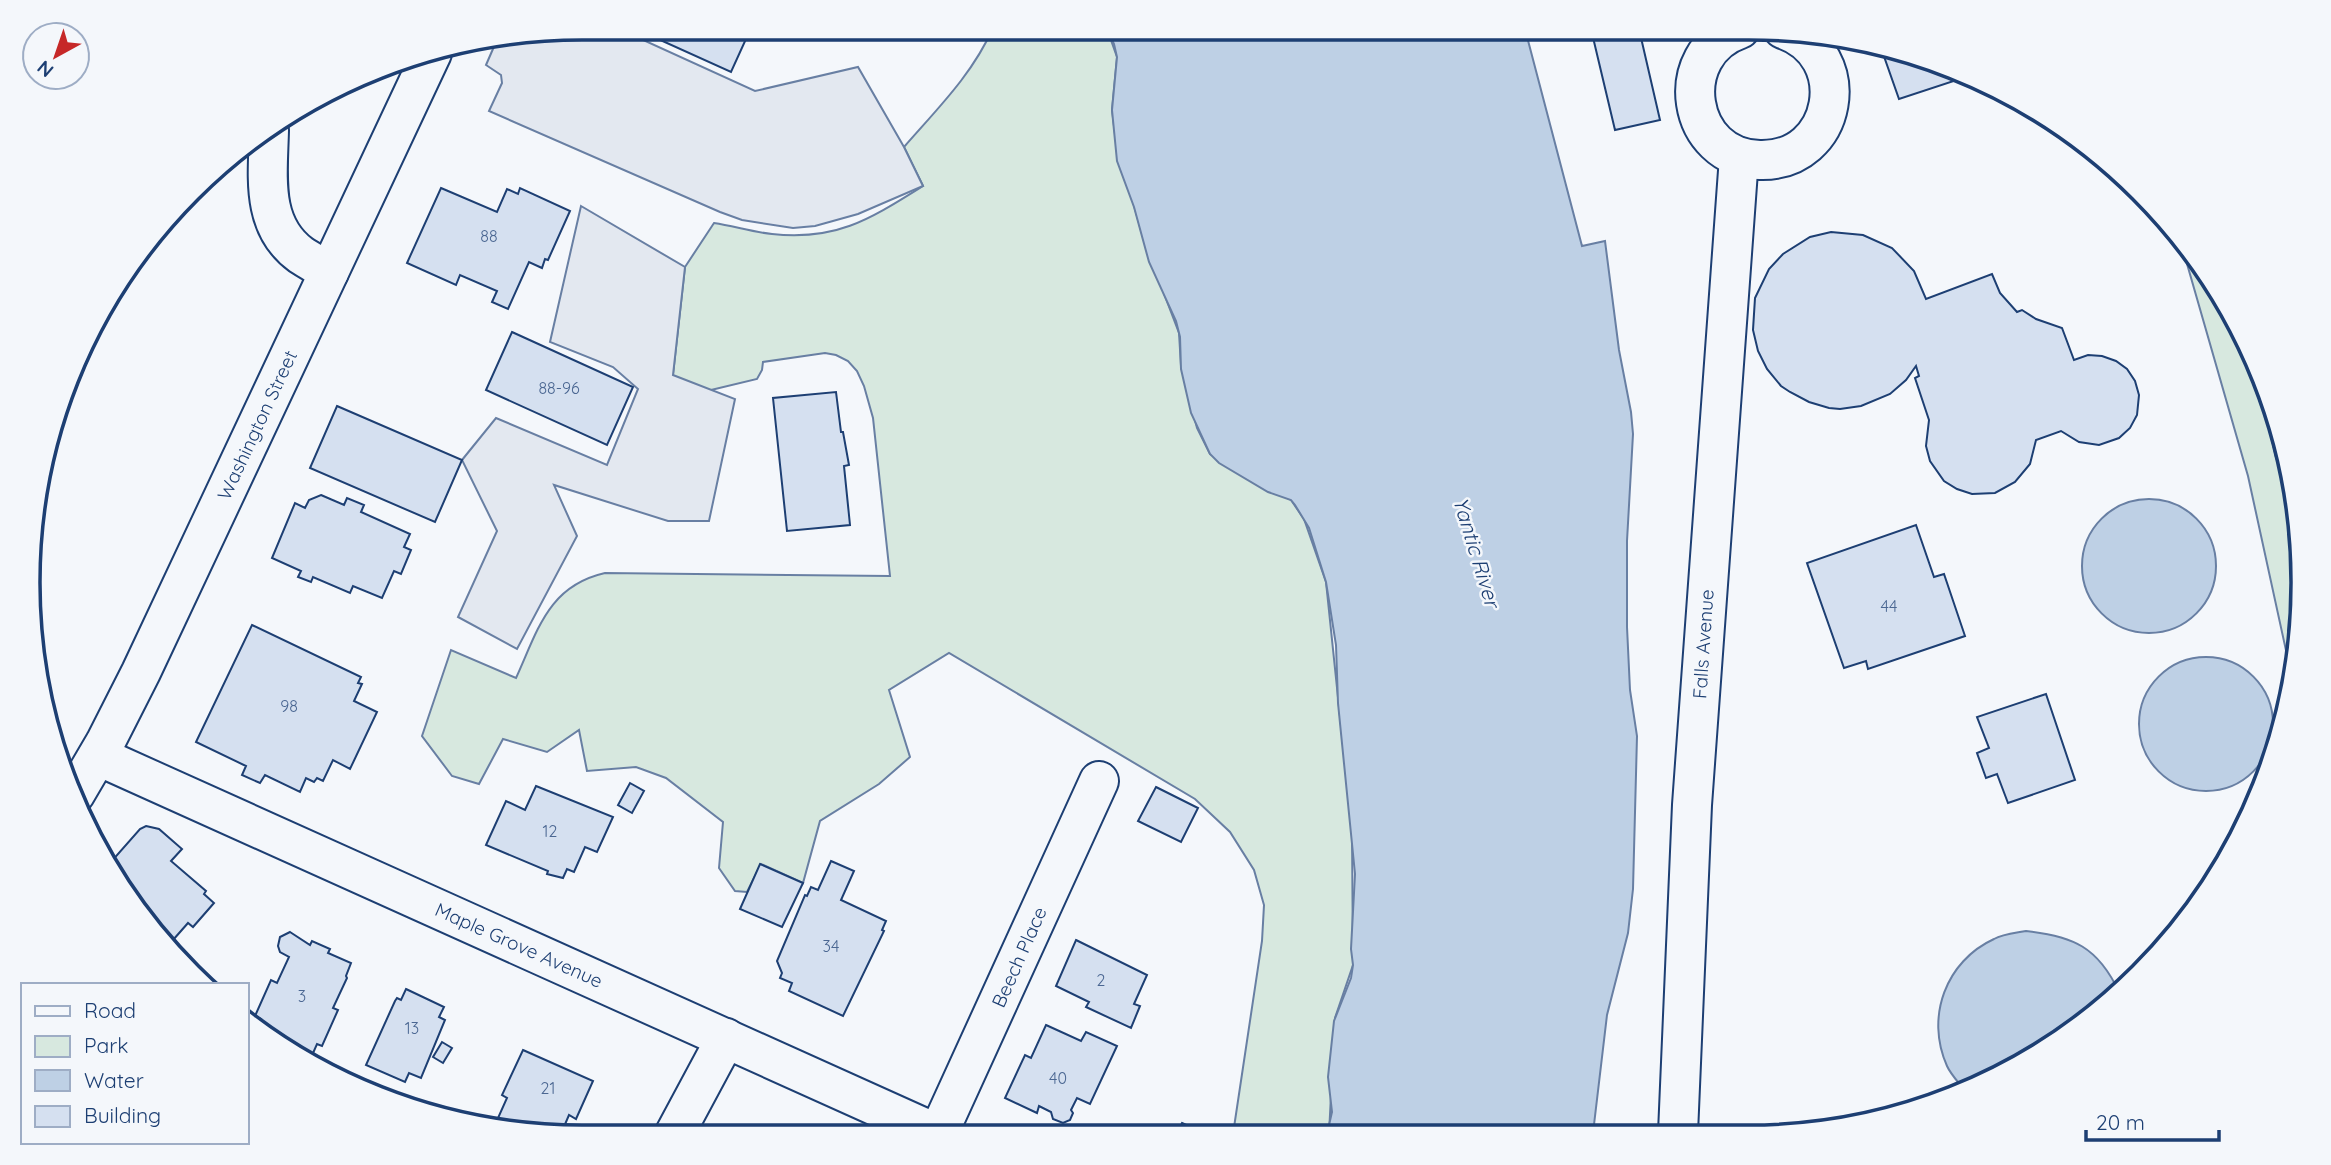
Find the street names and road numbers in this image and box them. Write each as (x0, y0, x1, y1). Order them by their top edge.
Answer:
street label: Washington Street (212, 346, 302, 504)
street label: Falls Avenue (1687, 588, 1719, 700)
street label: Maple Grove Avenue (431, 897, 607, 993)
street label: Beech Place (986, 903, 1052, 1011)

